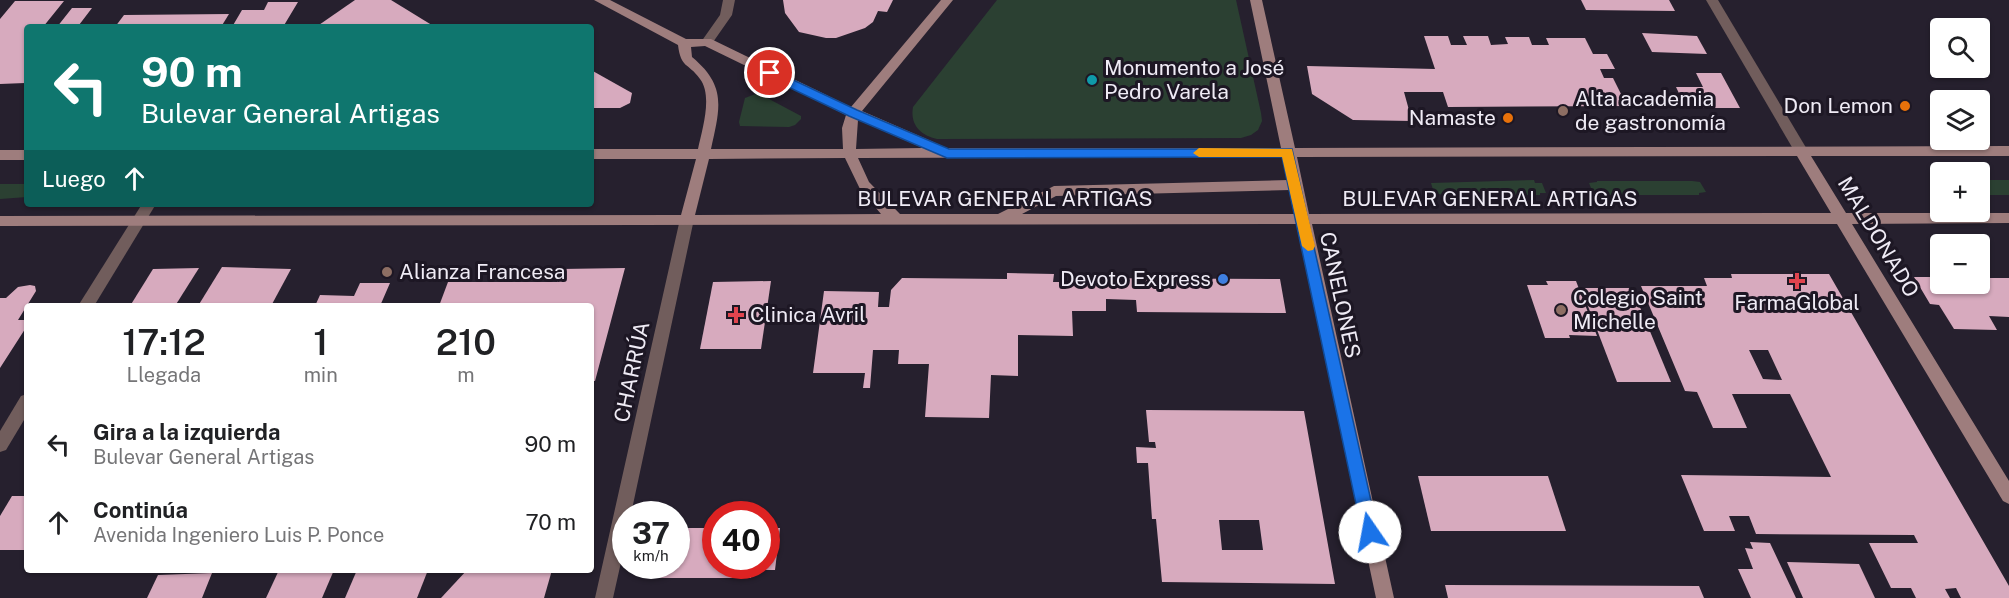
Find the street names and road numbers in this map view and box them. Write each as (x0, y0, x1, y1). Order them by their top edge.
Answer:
street label: MALDONADO (1833, 172, 1924, 302)
street label: BULEVAR GENERAL ARTIGAS (857, 186, 1153, 211)
street label: BULEVAR GENERAL ARTIGAS (1342, 186, 1638, 211)
street label: CANELONES (1315, 230, 1366, 360)
street label: CHARRÚA (609, 319, 654, 425)

